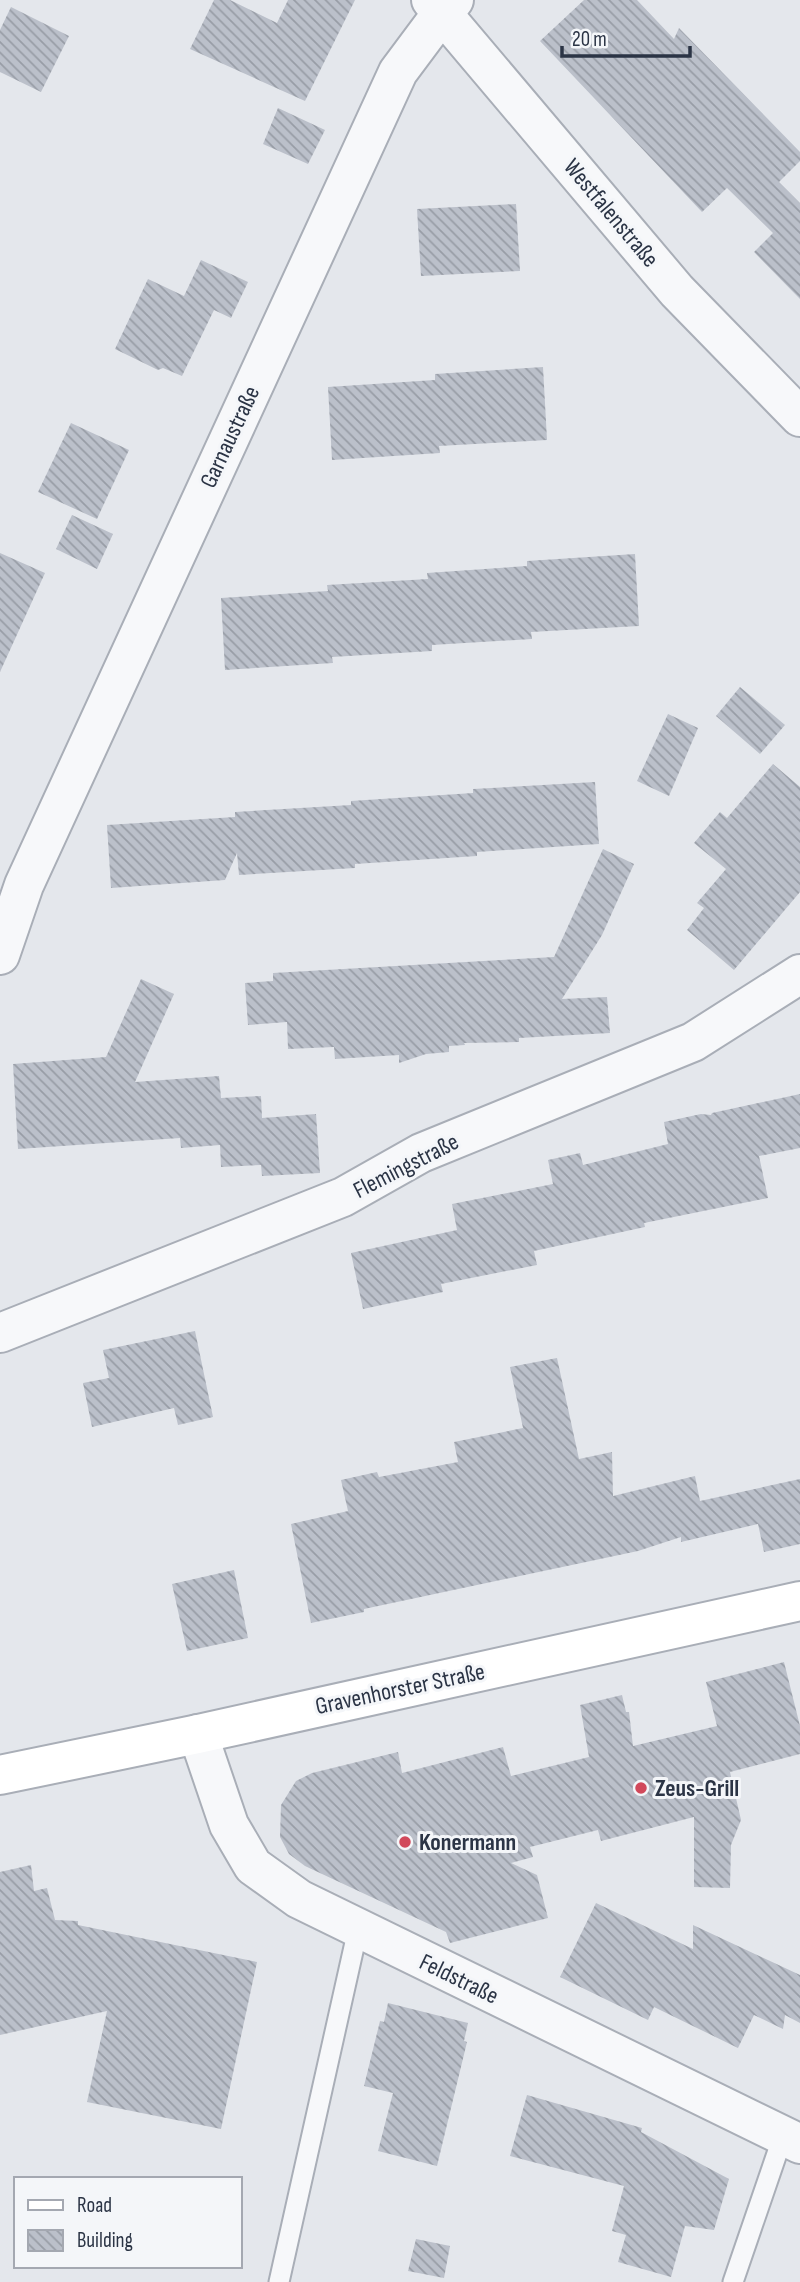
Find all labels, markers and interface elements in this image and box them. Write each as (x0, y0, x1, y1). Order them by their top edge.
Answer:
scale bar (562, 14, 690, 58)
text: 20 m (572, 27, 607, 52)
street label: Westfalenstraße (557, 153, 665, 273)
street label: Garnaustraße (194, 382, 266, 492)
street label: Flemingstraße (348, 1127, 464, 1205)
street label: Gravenhorster Straße (313, 1657, 487, 1721)
place label: Zeus-Grill (655, 1774, 739, 1803)
marker: Zeus-Grill (633, 1780, 649, 1796)
place label: Konermann (419, 1828, 516, 1857)
marker: Konermann (397, 1834, 413, 1850)
street label: Feldstraße (415, 1947, 503, 2011)
legend (14, 2177, 242, 2268)
text: Road (77, 2193, 112, 2218)
text: Building (77, 2228, 133, 2253)

